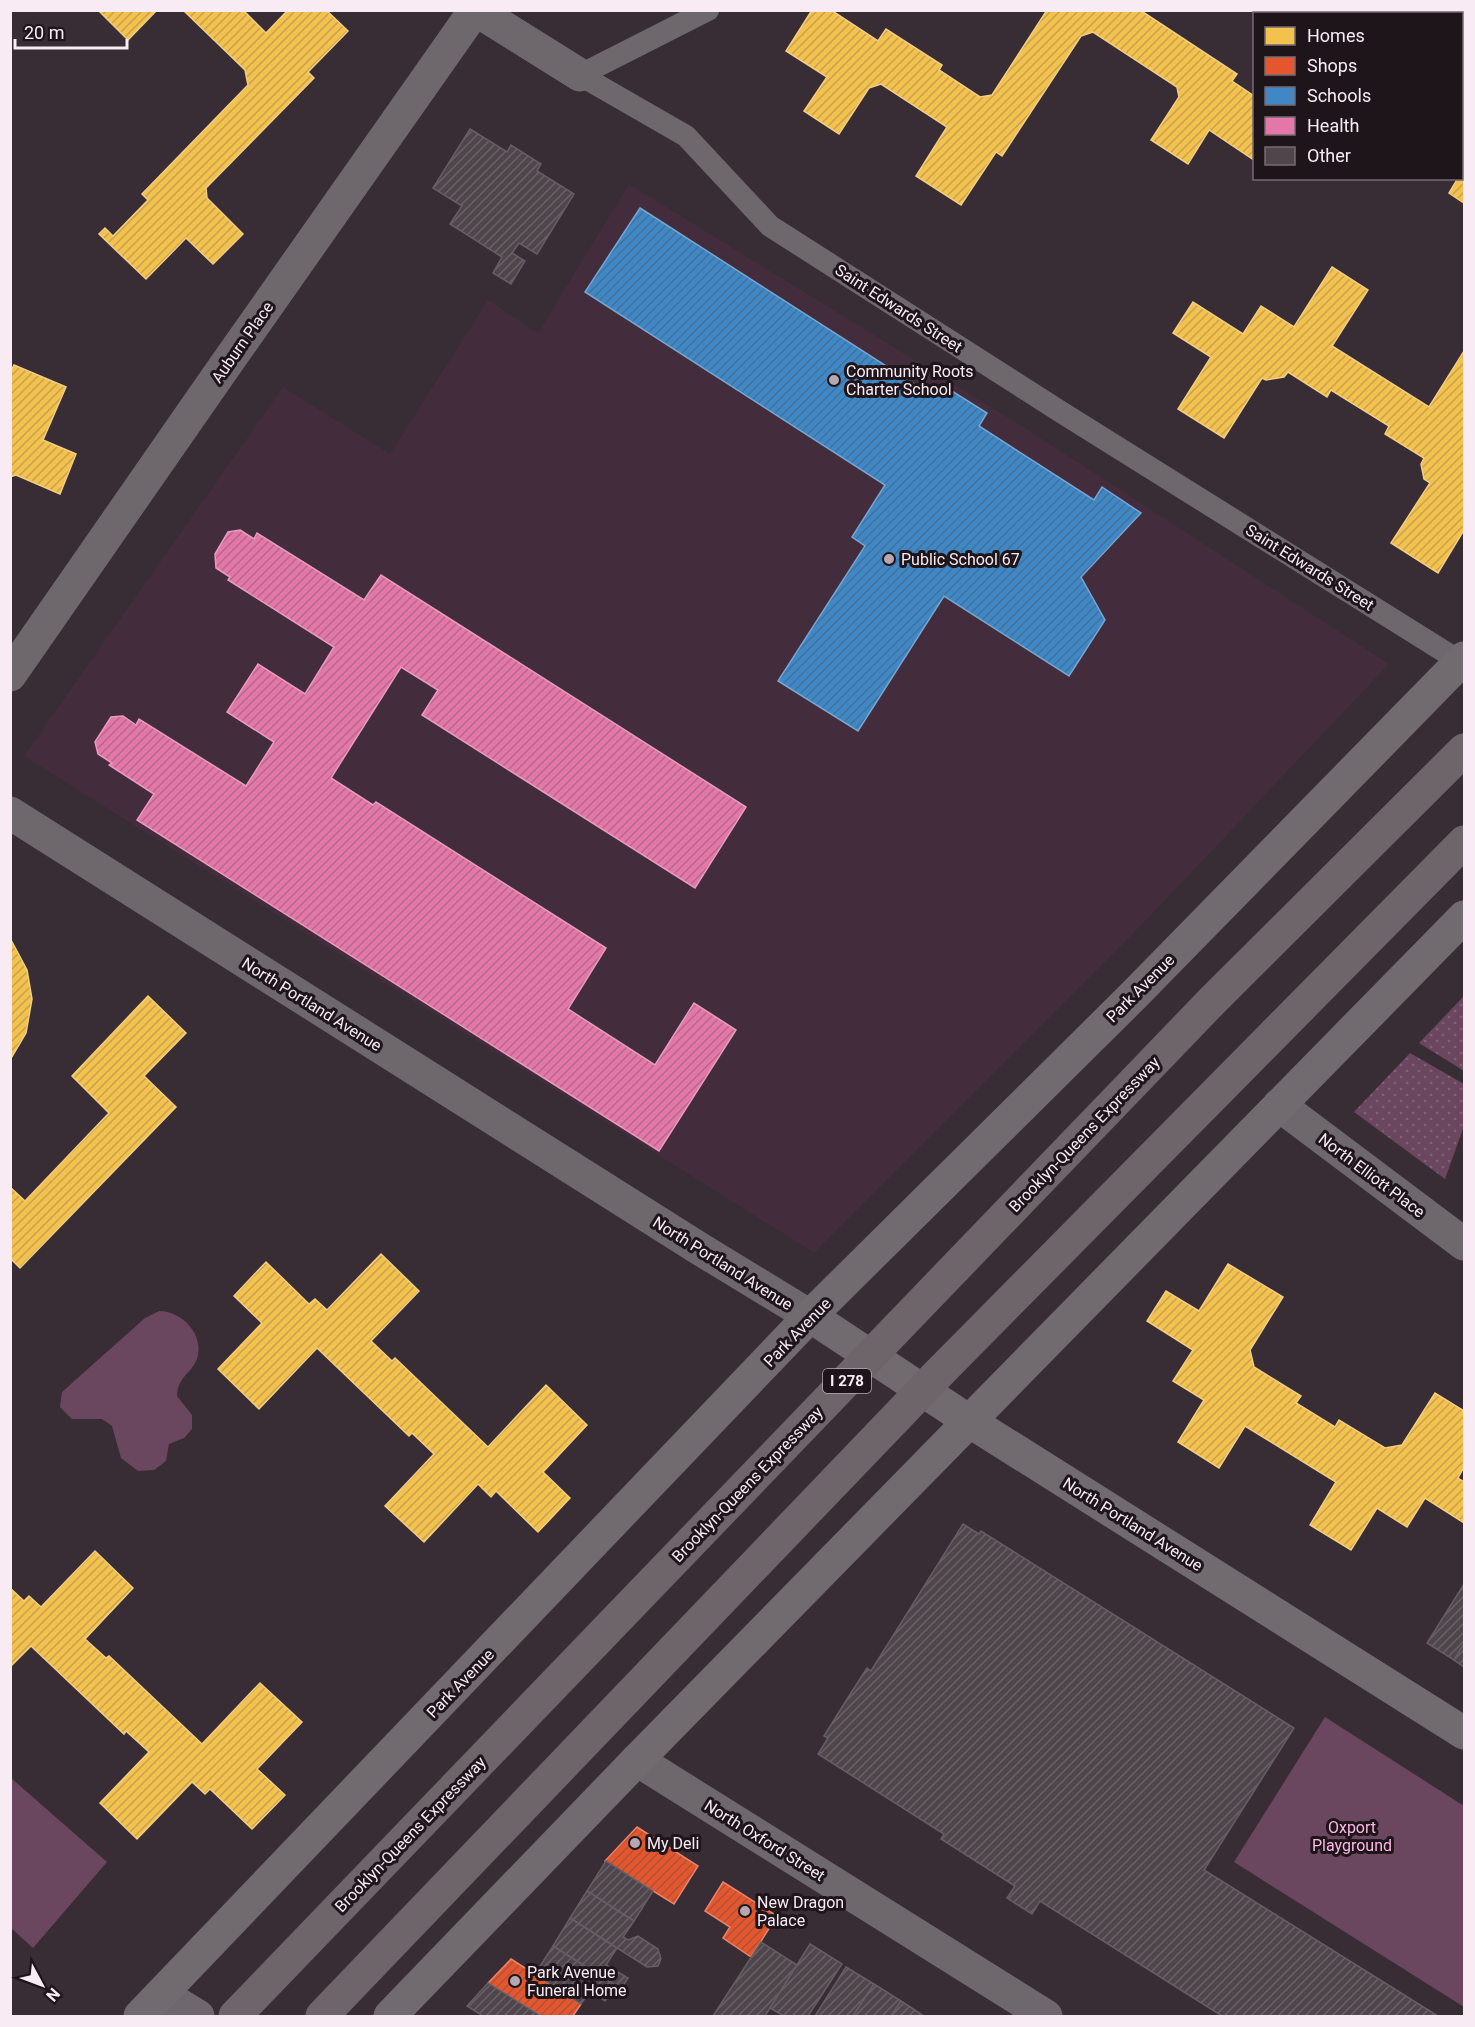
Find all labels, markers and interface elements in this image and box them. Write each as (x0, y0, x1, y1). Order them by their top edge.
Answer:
scale bar (15, 12, 128, 50)
legend (1253, 12, 1463, 180)
text: 20 m (24, 22, 64, 43)
text: Homes (1307, 25, 1365, 46)
text: Shops (1307, 55, 1357, 76)
text: Schools (1307, 85, 1371, 106)
text: Health (1307, 115, 1359, 136)
text: Other (1307, 145, 1351, 166)
street label: Saint Edwards Street (832, 260, 966, 357)
street label: Auburn Place (207, 298, 277, 387)
place label: Community Roots Charter School (846, 362, 974, 399)
marker: Community Roots Charter School (827, 373, 841, 387)
street label: Saint Edwards Street (1242, 520, 1377, 615)
place label: Public School 67 (901, 550, 1020, 569)
marker: Public School 67 (882, 552, 896, 566)
street label: Park Avenue (1102, 950, 1178, 1026)
street label: North Portland Avenue (238, 954, 385, 1055)
street label: Brooklyn-Queens Expressway (1005, 1052, 1164, 1216)
street label: North Elliott Place (1315, 1129, 1429, 1222)
street label: North Portland Avenue (649, 1213, 796, 1314)
street label: Park Avenue (760, 1294, 835, 1371)
road number: I 278 (823, 1369, 871, 1393)
street label: Brooklyn-Queens Expressway (668, 1402, 827, 1566)
street label: North Portland Avenue (1059, 1474, 1206, 1575)
street label: Park Avenue (423, 1645, 498, 1722)
street label: Brooklyn-Queens Expressway (331, 1752, 490, 1916)
street label: North Oxford Street (701, 1796, 828, 1885)
park label: Oxport Playground (1312, 1818, 1392, 1855)
place label: My Deli (647, 1834, 699, 1853)
marker: My Deli (628, 1836, 642, 1850)
place label: New Dragon Palace (757, 1893, 844, 1930)
marker: New Dragon Palace (738, 1904, 752, 1918)
north arrow (12, 1955, 72, 2015)
place label: Park Avenue Funeral Home (527, 1963, 627, 2000)
marker: Park Avenue Funeral Home (508, 1974, 522, 1988)
text: N (42, 1984, 64, 2005)

